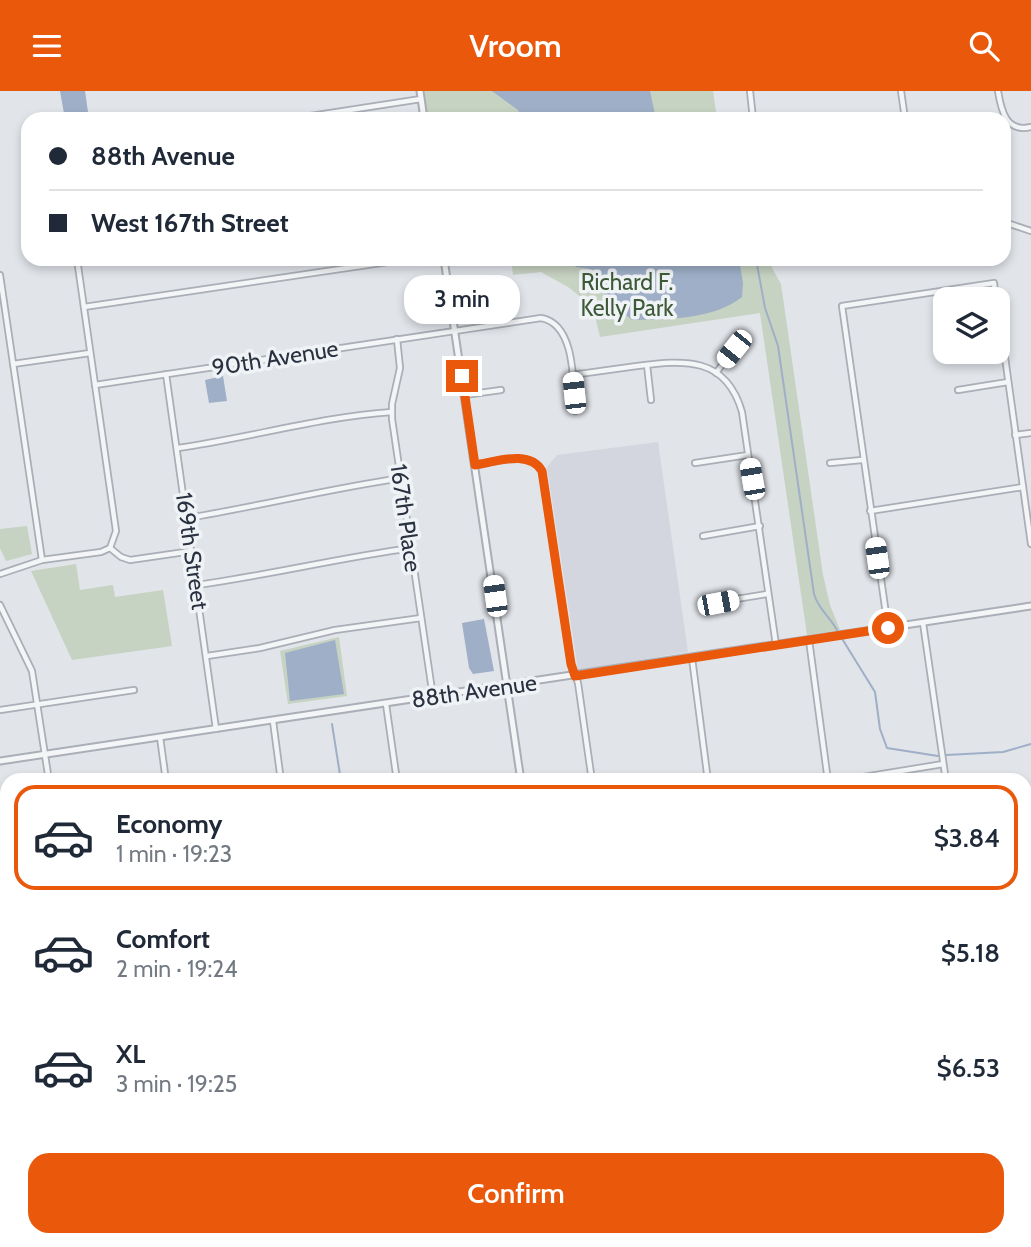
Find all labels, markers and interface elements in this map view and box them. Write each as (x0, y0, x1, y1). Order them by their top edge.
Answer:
text: Vroom (469, 26, 562, 65)
icon: menu (28, 27, 66, 65)
icon: search (965, 27, 1003, 65)
text: 88th Avenue (91, 140, 235, 172)
text: West 167th Street (91, 207, 289, 239)
park label: Richard F. Kelly Park (581, 268, 674, 322)
callout: 3 min (404, 275, 520, 323)
text: 3 min (434, 285, 490, 313)
map controls (933, 287, 1010, 364)
button: layers (933, 287, 1010, 364)
car (713, 326, 756, 372)
street label: 90th Avenue (210, 334, 340, 382)
route end (446, 360, 478, 392)
car (562, 371, 587, 415)
car (739, 456, 766, 502)
street label: 167th Place (385, 462, 427, 574)
street label: 169th Street (170, 491, 214, 612)
car (864, 536, 891, 580)
car (482, 574, 509, 618)
car (696, 589, 741, 617)
route start (872, 612, 904, 644)
street label: 88th Avenue (410, 668, 539, 714)
icon: car (32, 806, 95, 869)
text: Economy (116, 808, 222, 840)
text: $3.84 (934, 822, 1000, 854)
text: 1 min · 19:23 (116, 840, 232, 868)
icon: car (32, 921, 95, 984)
text: Comfort (116, 923, 210, 955)
text: $5.18 (941, 937, 1000, 969)
text: 2 min · 19:24 (116, 955, 238, 983)
icon: car (32, 1036, 95, 1099)
text: XL (116, 1038, 145, 1070)
text: $6.53 (937, 1052, 1000, 1084)
text: 3 min · 19:25 (116, 1070, 237, 1098)
button: Confirm (28, 1153, 1004, 1233)

